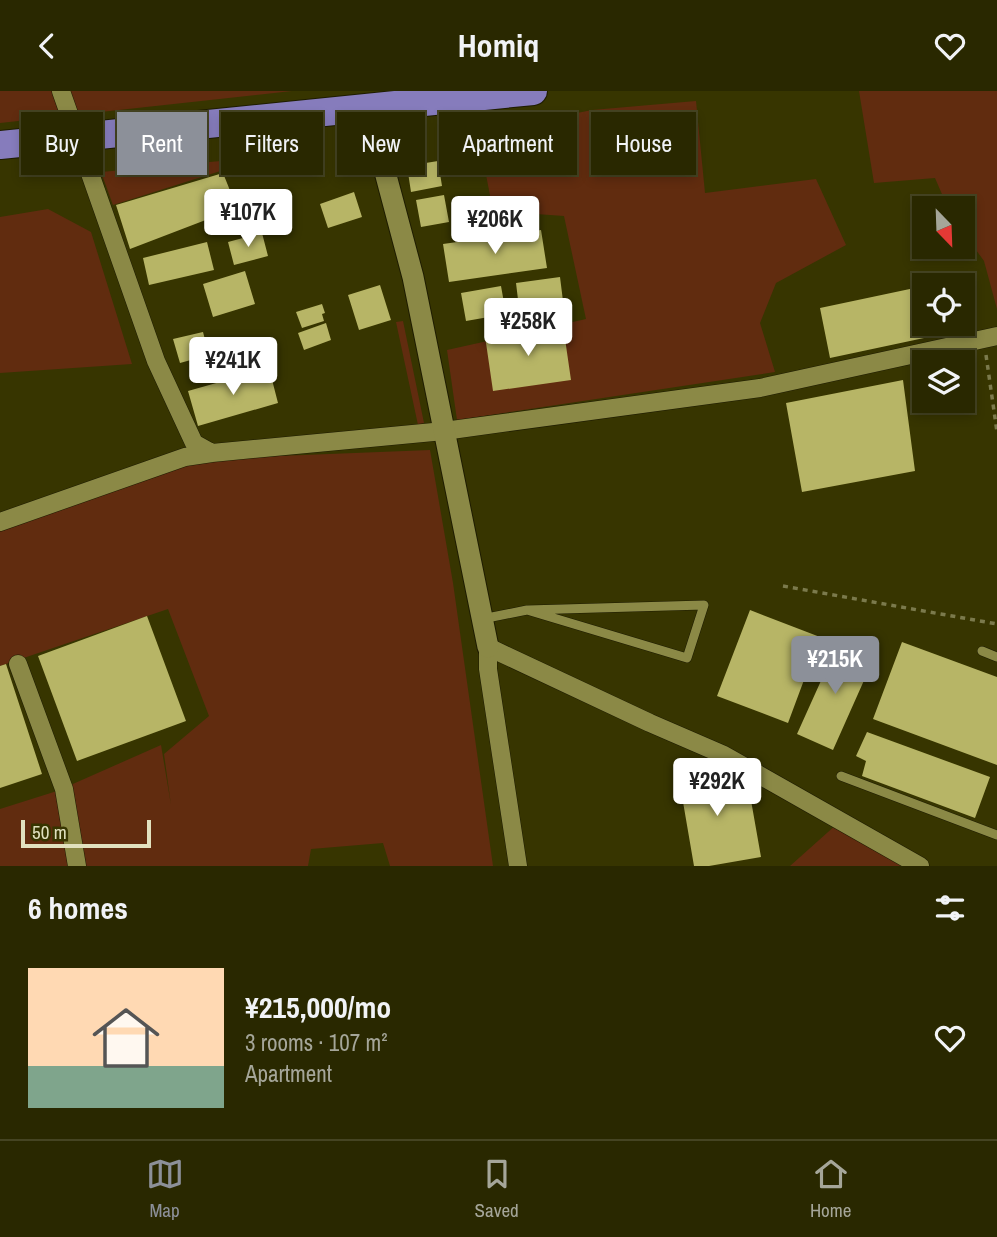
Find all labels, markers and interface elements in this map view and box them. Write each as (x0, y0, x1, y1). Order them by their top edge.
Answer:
text: Homiq (458, 24, 539, 67)
icon: back (28, 27, 66, 65)
icon: heart (931, 27, 969, 65)
chip: Buy (21, 112, 103, 175)
chip: Rent (117, 112, 207, 175)
chip: Filters (221, 112, 323, 175)
chip: New (337, 112, 425, 175)
chip: Apartment (439, 112, 577, 175)
chip: House (591, 112, 696, 175)
pin: ¥107K (199, 190, 297, 249)
text: ¥107K (220, 196, 276, 227)
north arrow (912, 196, 975, 259)
map controls (912, 196, 975, 413)
pin: ¥206K (446, 197, 544, 256)
text: ¥206K (467, 203, 523, 234)
button: locate (912, 273, 975, 336)
pin: ¥258K (479, 299, 577, 358)
text: ¥258K (500, 305, 556, 336)
pin: ¥241K (184, 337, 282, 397)
text: ¥241K (205, 344, 261, 375)
button: layers (912, 350, 975, 413)
pin: ¥215K (786, 637, 884, 696)
text: ¥215K (807, 643, 863, 674)
pin: ¥292K (668, 759, 766, 818)
text: ¥292K (689, 765, 745, 796)
scale bar (21, 817, 150, 849)
text: 50 m (32, 819, 67, 845)
text: 6 homes (28, 888, 128, 928)
icon: filters (931, 889, 969, 927)
text: ¥215,000/mo (245, 987, 391, 1027)
icon: home (84, 996, 168, 1080)
icon: heart (931, 1019, 969, 1057)
text: 3 rooms · 107 m² (245, 1027, 388, 1058)
text: Apartment (245, 1058, 332, 1089)
tab: Map (146, 1155, 184, 1223)
tab: Saved (475, 1155, 519, 1223)
tab: Home (810, 1155, 851, 1223)

